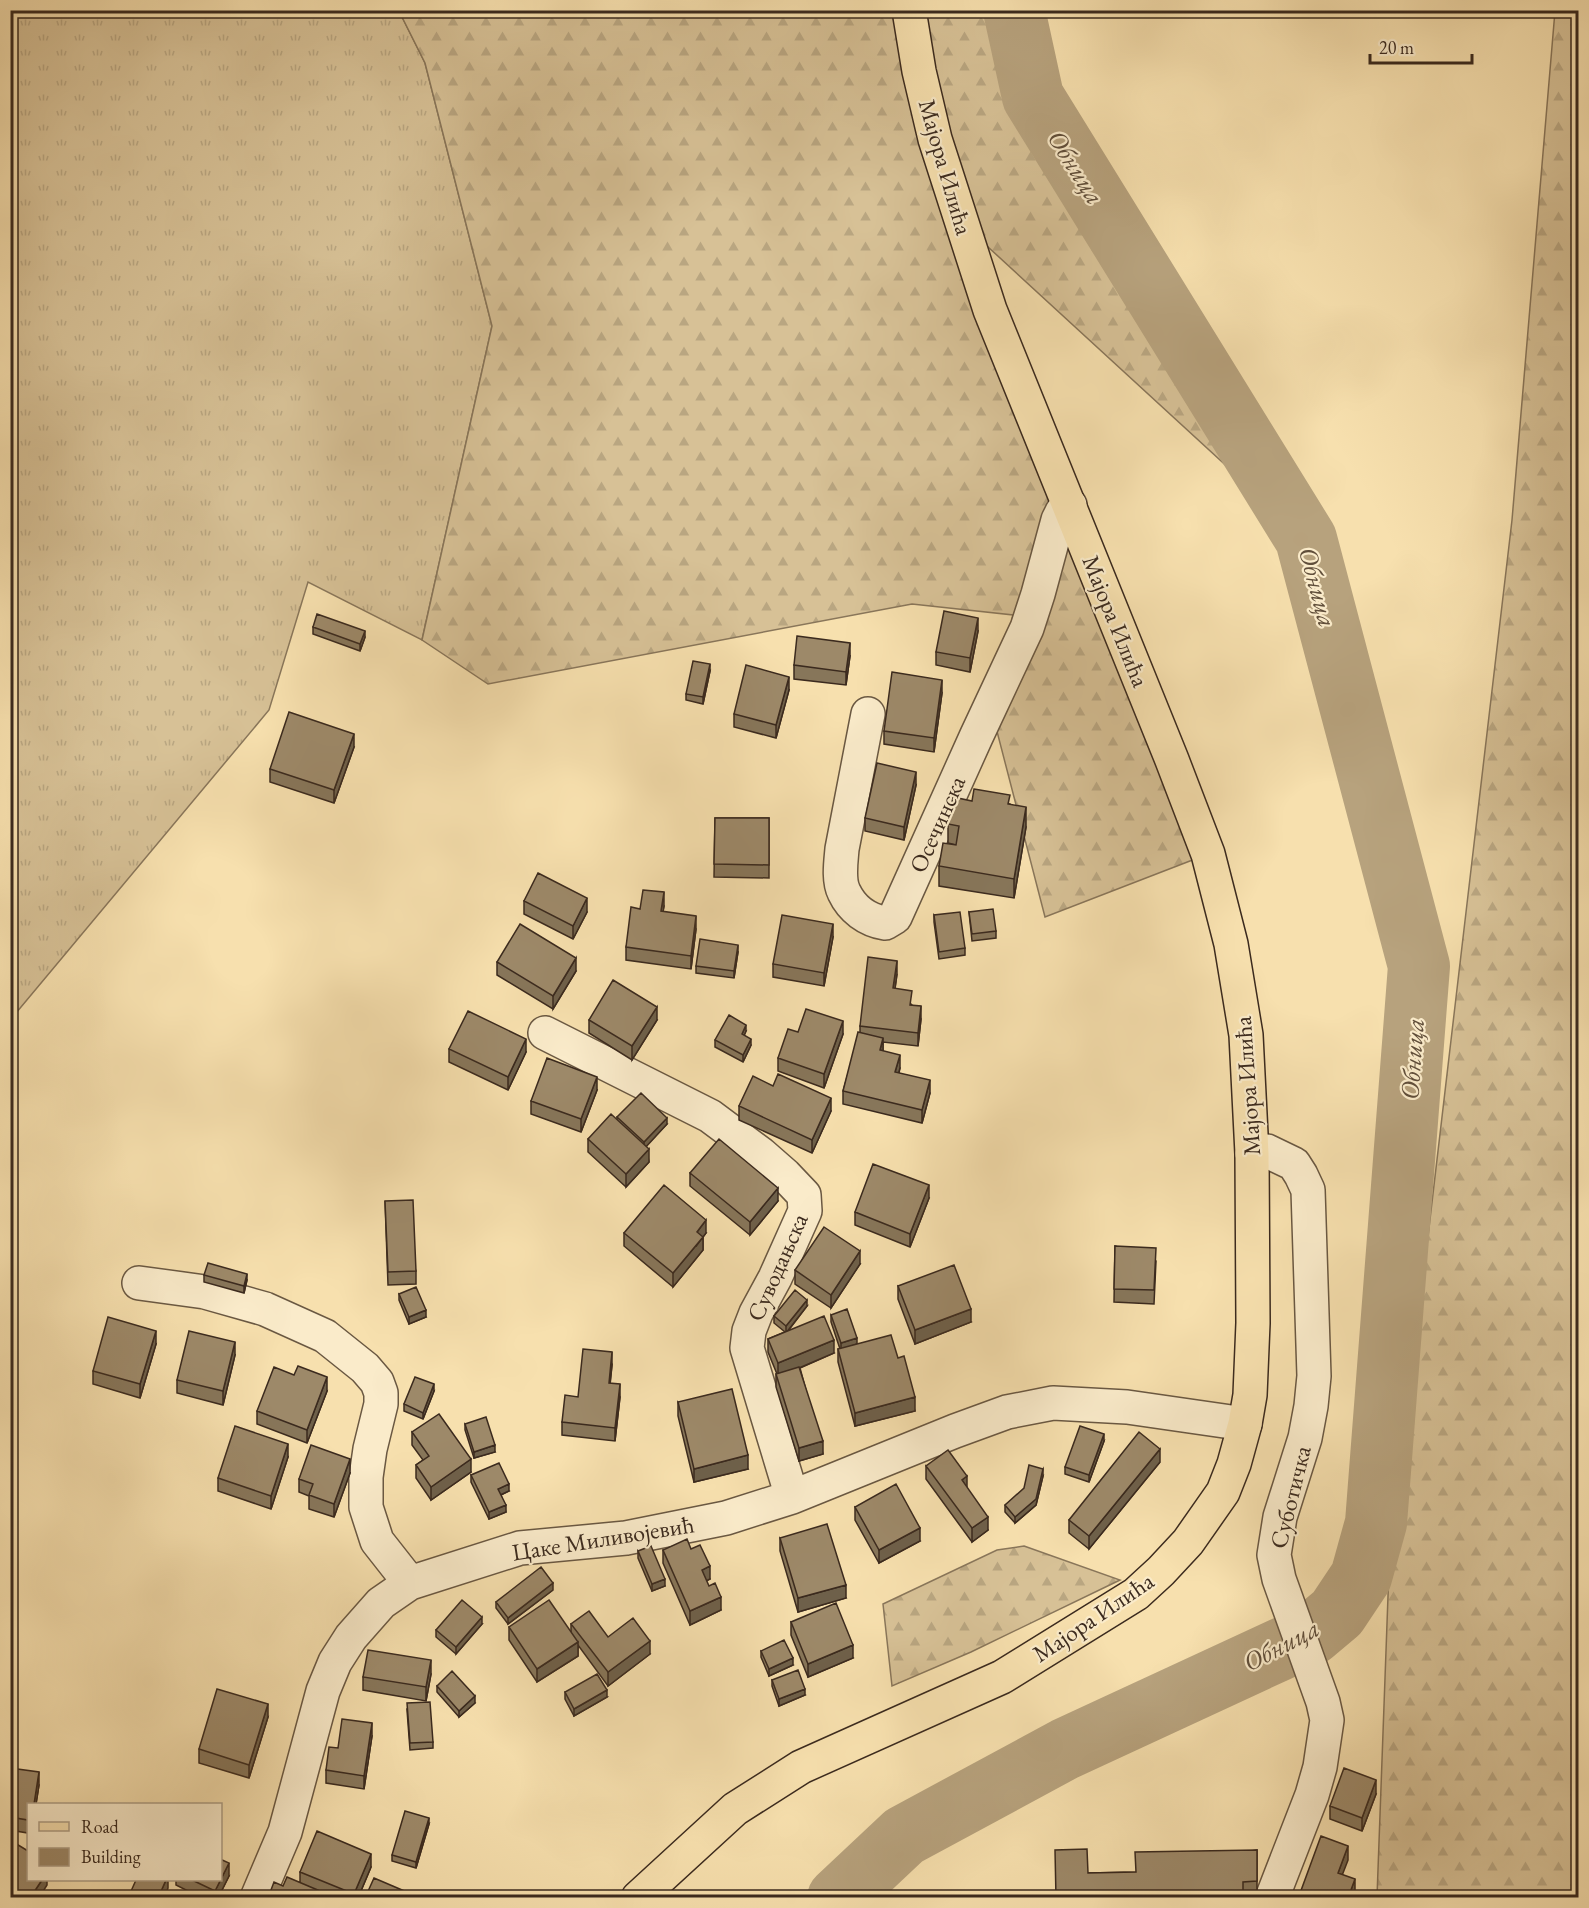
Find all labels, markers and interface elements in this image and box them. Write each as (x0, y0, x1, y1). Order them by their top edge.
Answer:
scale bar (1370, 27, 1472, 65)
text: 20 m (1379, 36, 1414, 59)
street label: Мајора Илића (912, 96, 980, 239)
water label: Обница (1040, 123, 1112, 211)
water label: Обница (1291, 543, 1345, 631)
street label: Мајора Илића (1075, 550, 1157, 692)
street label: Осечинска (902, 770, 972, 877)
street label: Мајора Илића (1227, 1015, 1267, 1157)
water label: Обница (1392, 1017, 1432, 1101)
street label: Суводањска (739, 1208, 815, 1326)
street label: Суботичка (1262, 1442, 1318, 1552)
street label: Цаке Миливојевић (510, 1508, 696, 1568)
street label: Мајора Илића (1026, 1565, 1160, 1669)
water label: Обница (1237, 1611, 1325, 1679)
legend (27, 1803, 222, 1881)
text: Road (81, 1815, 120, 1838)
text: Building (81, 1845, 141, 1868)

